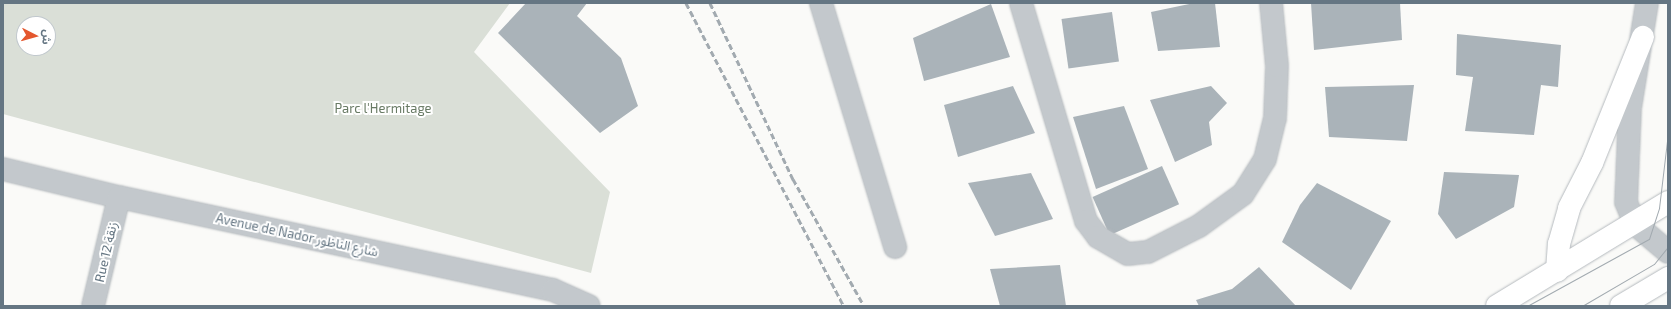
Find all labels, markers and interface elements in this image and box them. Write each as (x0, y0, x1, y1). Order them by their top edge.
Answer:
north arrow (16, 16, 56, 56)
text: ش (40, 29, 55, 45)
park label: Parc l'Hermitage (334, 100, 432, 116)
street label: Avenue de Nador شارع الناظور (214, 210, 380, 260)
street label: Rue 12 زنقة (92, 220, 120, 284)

